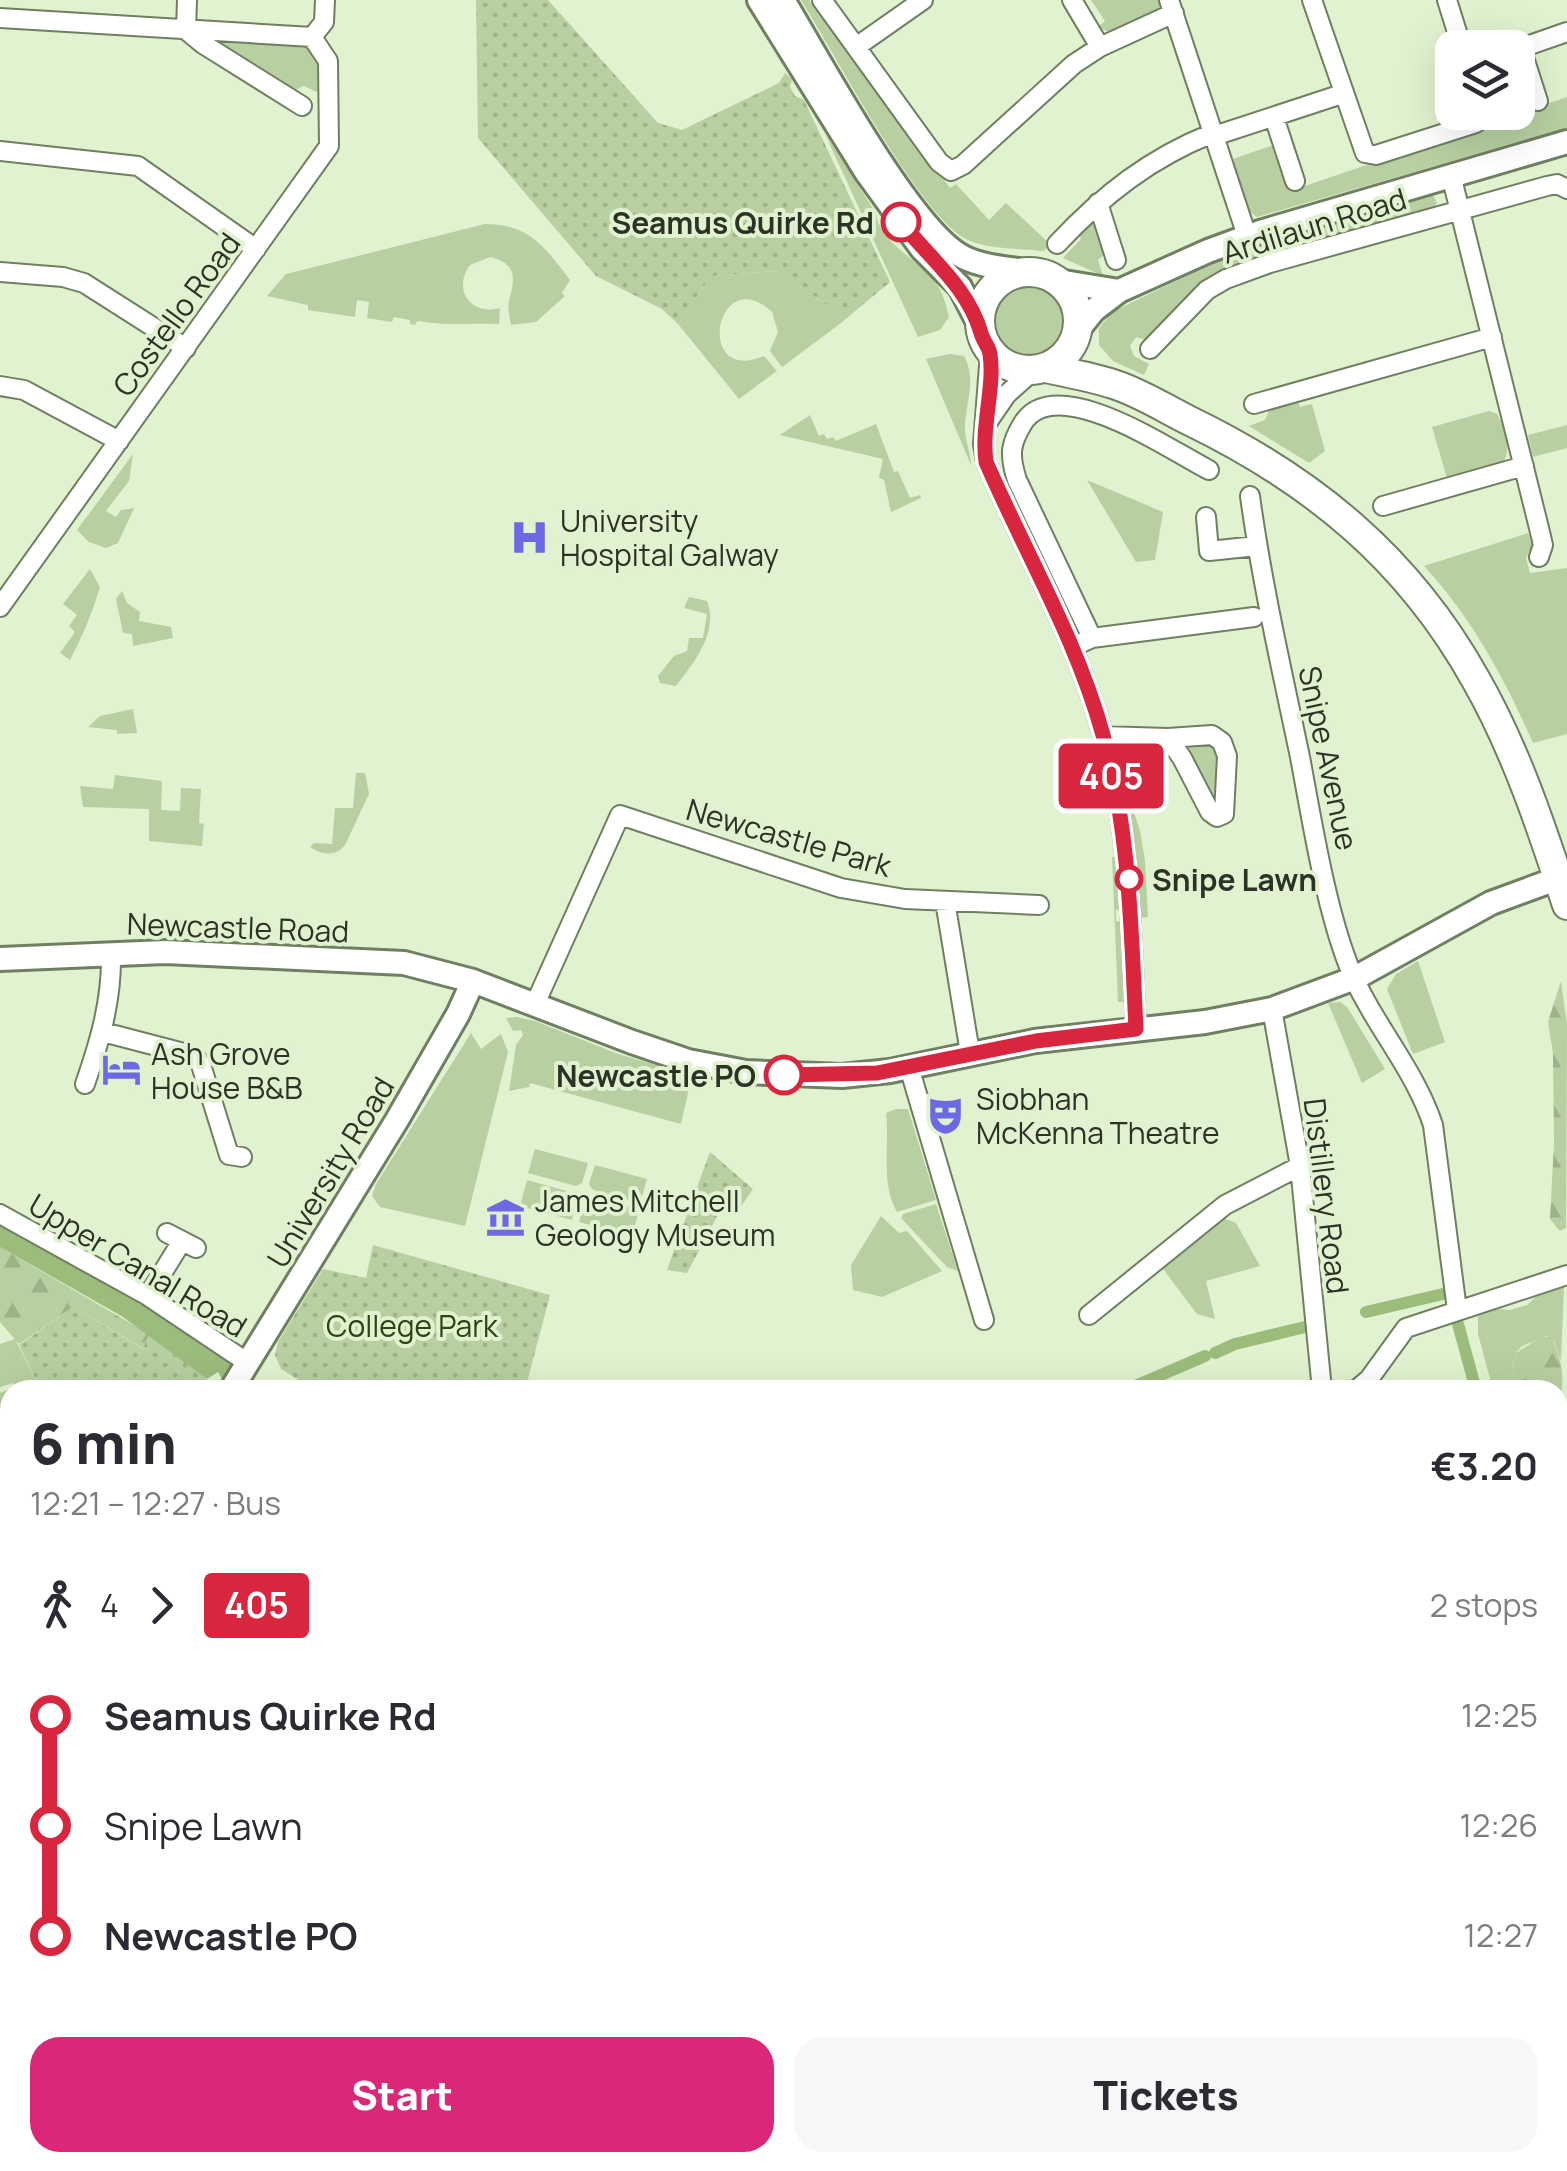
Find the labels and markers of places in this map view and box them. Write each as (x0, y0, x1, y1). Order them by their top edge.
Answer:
place label: Seamus Quirke Rd (611, 202, 874, 243)
marker: Seamus Quirke Rd (882, 203, 920, 241)
place label: University Hospital Galway (560, 500, 779, 575)
hospital icon: University Hospital Galway (509, 516, 551, 558)
place label: Snipe Lawn (1152, 859, 1317, 900)
marker: Snipe Lawn (1116, 866, 1142, 892)
place label: Ash Grove House B&B (151, 1033, 303, 1108)
hotel icon: Ash Grove House B&B (100, 1049, 142, 1091)
place label: Newcastle PO (556, 1055, 756, 1096)
marker: Newcastle PO (765, 1056, 803, 1094)
place label: Siobhan McKenna Theatre (976, 1078, 1220, 1153)
theatre icon: Siobhan McKenna Theatre (925, 1094, 967, 1136)
place label: James Mitchell Geology Museum (535, 1180, 775, 1255)
museum icon: James Mitchell Geology Museum (484, 1196, 526, 1238)

